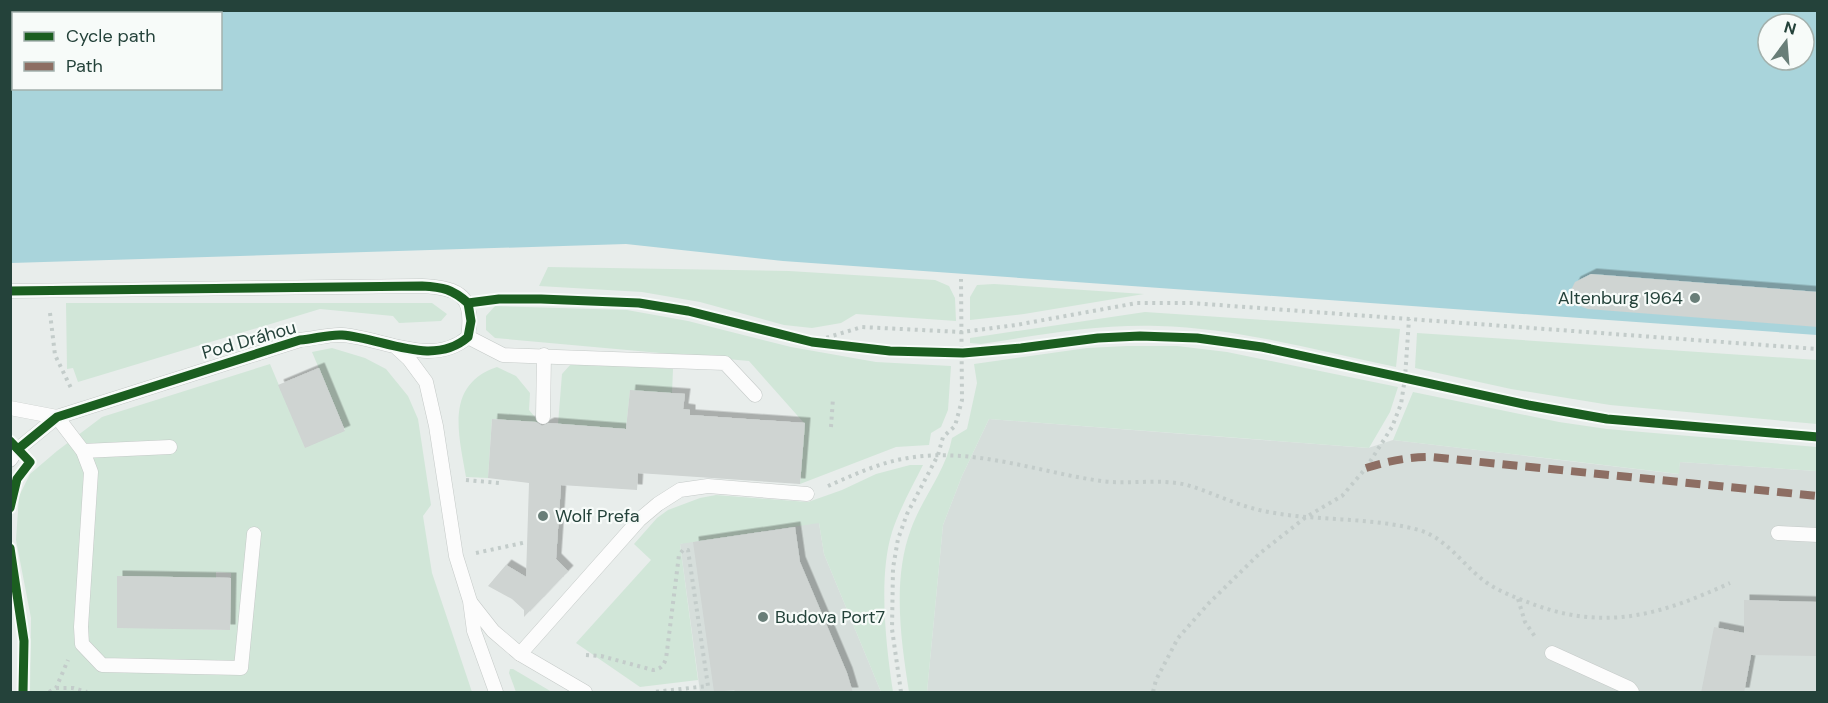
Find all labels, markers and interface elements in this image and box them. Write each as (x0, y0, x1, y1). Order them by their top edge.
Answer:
legend (12, 12, 222, 90)
north arrow (1756, 12, 1816, 72)
text: N (1781, 16, 1799, 40)
text: Cycle path (66, 24, 156, 48)
text: Path (66, 54, 103, 78)
place label: Altenburg 1964 (1558, 286, 1683, 310)
marker: Altenburg 1964 (1688, 291, 1702, 305)
street label: Pod Dráhou (199, 315, 299, 365)
place label: Wolf Prefa (555, 504, 640, 528)
marker: Wolf Prefa (536, 509, 550, 523)
place label: Budova Port7 (775, 605, 885, 629)
marker: Budova Port7 (756, 610, 770, 624)

